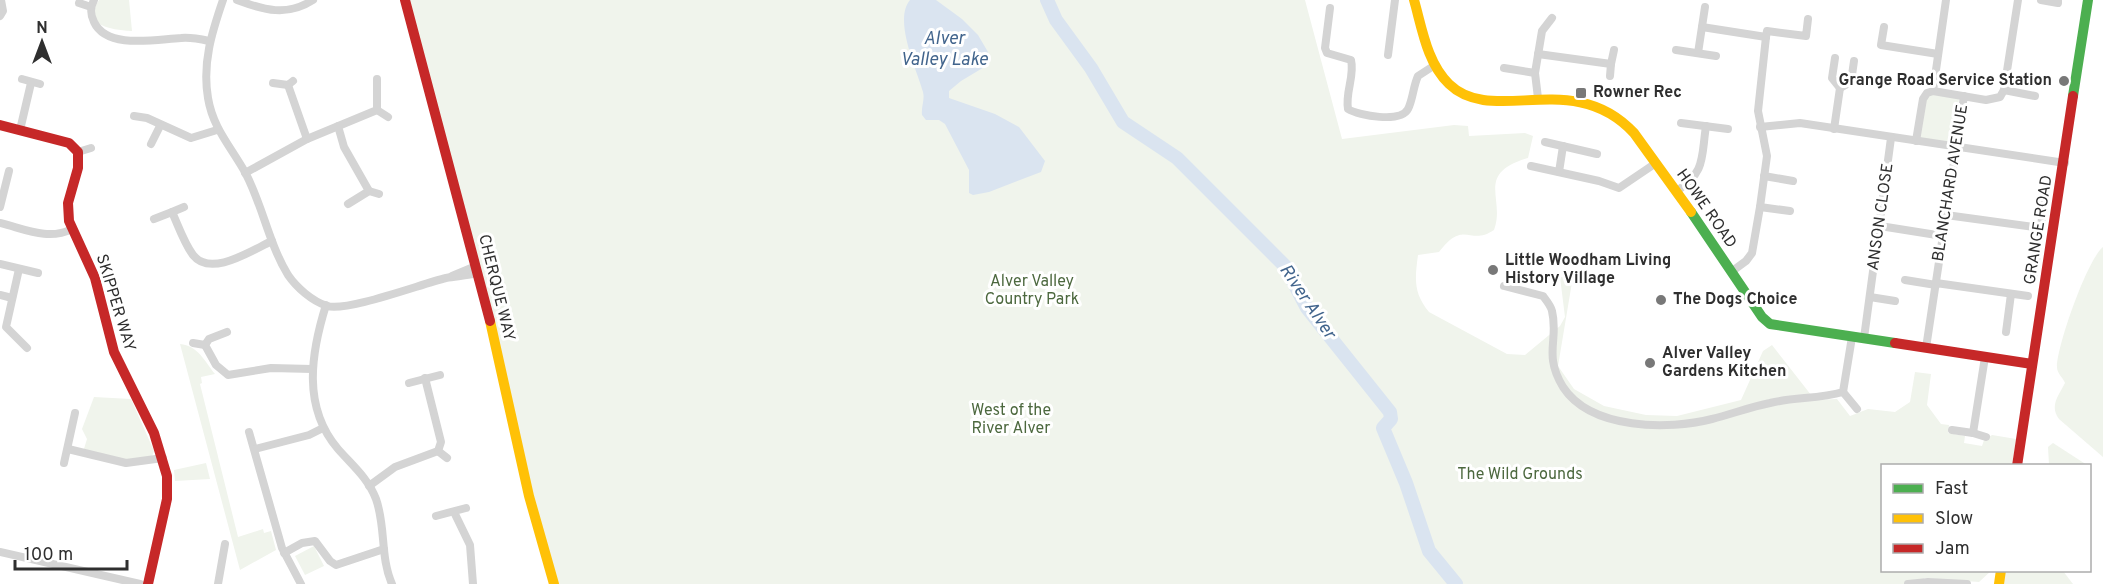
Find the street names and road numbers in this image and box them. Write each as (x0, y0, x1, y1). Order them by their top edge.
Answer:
street label: BLANCHARD AVENUE (1929, 103, 1973, 263)
street label: ANSON CLOSE (1864, 162, 1898, 272)
street label: HOWE ROAD (1671, 166, 1741, 252)
street label: GRANGE ROAD (2020, 174, 2058, 286)
street label: CHERQUE WAY (473, 232, 519, 344)
street label: SKIPPER WAY (91, 252, 139, 354)

